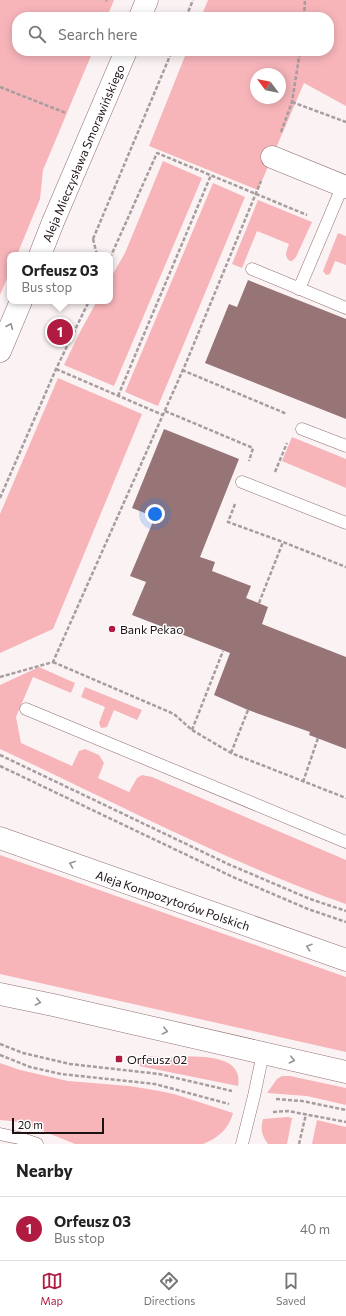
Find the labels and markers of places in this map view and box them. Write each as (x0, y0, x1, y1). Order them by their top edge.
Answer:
pin: 1 (47, 317, 73, 347)
place label: Bank Pekao (120, 622, 183, 636)
marker: Bank Pekao (107, 624, 117, 634)
place label: Orfeusz 02 (127, 1052, 188, 1066)
marker: Orfeusz 02 (114, 1054, 124, 1064)

